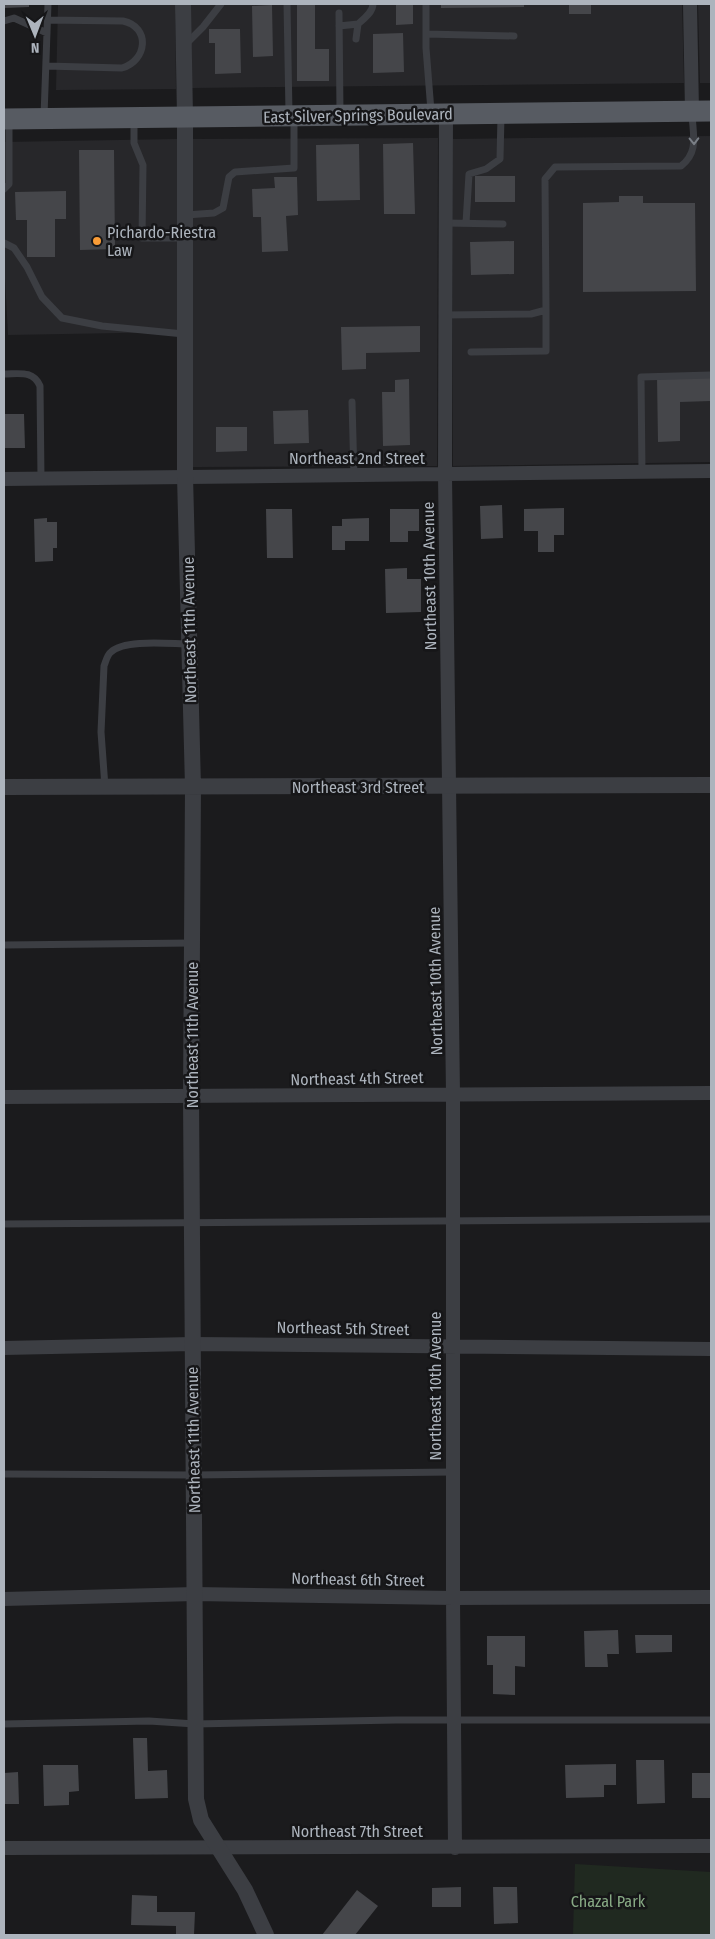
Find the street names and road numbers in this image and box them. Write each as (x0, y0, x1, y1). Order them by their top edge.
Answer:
street label: East Silver Springs Boulevard (263, 104, 453, 127)
street label: Northeast 2nd Street (289, 449, 426, 468)
street label: Northeast 10th Avenue (419, 501, 440, 651)
street label: Northeast 11th Avenue (179, 557, 200, 703)
street label: Northeast 3rd Street (292, 778, 425, 797)
street label: Northeast 10th Avenue (425, 906, 446, 1056)
street label: Northeast 11th Avenue (183, 962, 202, 1108)
street label: Northeast 4th Street (290, 1068, 425, 1089)
street label: Northeast 10th Avenue (426, 1312, 445, 1460)
street label: Northeast 5th Street (276, 1318, 410, 1339)
street label: Northeast 11th Avenue (183, 1367, 204, 1513)
street label: Northeast 6th Street (291, 1569, 426, 1590)
street label: Northeast 7th Street (291, 1822, 424, 1841)

